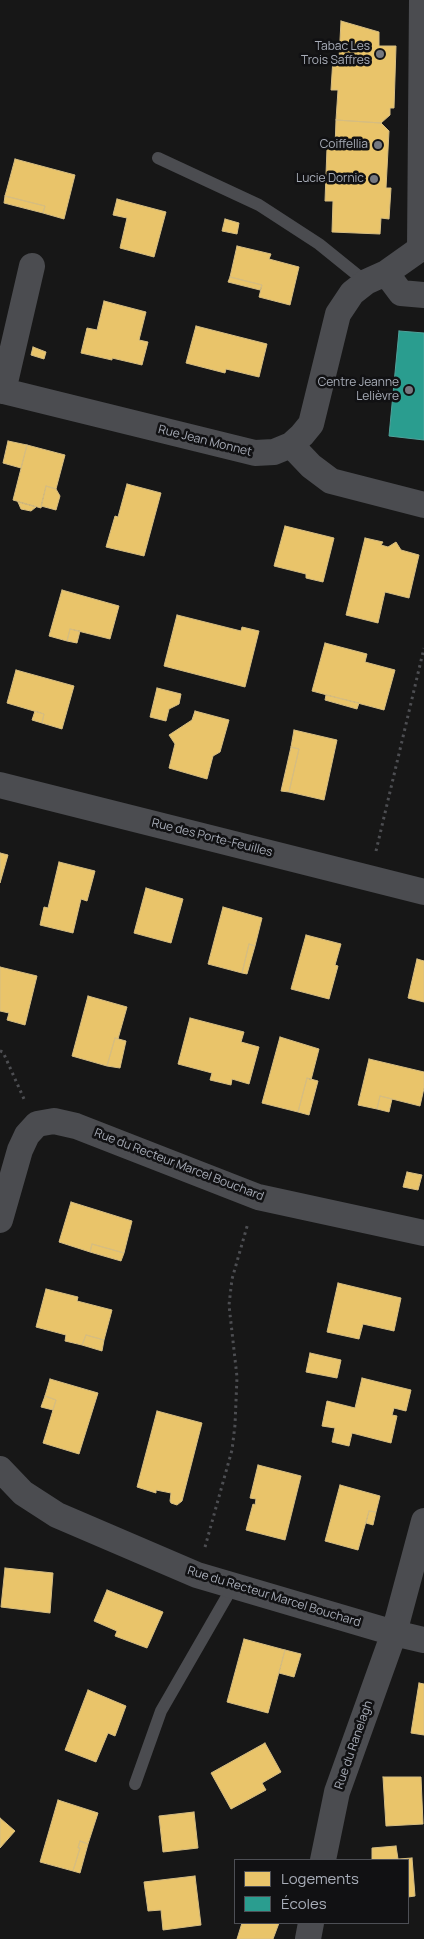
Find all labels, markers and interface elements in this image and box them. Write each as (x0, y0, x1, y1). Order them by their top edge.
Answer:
place label: Tabac Les Trois Saffres (301, 40, 370, 68)
marker: Tabac Les Trois Saffres (374, 48, 386, 60)
place label: Coiffellia (320, 138, 368, 152)
marker: Coiffellia (372, 139, 384, 151)
place label: Lucie Dornic (296, 172, 364, 186)
marker: Lucie Dornic (368, 173, 380, 185)
place label: Centre Jeanne Lelièvre (318, 376, 399, 404)
marker: Centre Jeanne Lelièvre (403, 384, 415, 396)
street label: Rue Jean Monnet (157, 422, 253, 460)
street label: Rue des Porte-Feuilles (150, 816, 274, 860)
street label: Rue du Recteur Marcel Bouchard (92, 1126, 266, 1204)
street label: Rue du Recteur Marcel Bouchard (186, 1564, 362, 1630)
street label: Rue du Ranelagh (332, 1699, 376, 1791)
legend (234, 1859, 409, 1924)
text: Logements (281, 1868, 359, 1889)
text: Écoles (281, 1893, 327, 1914)

